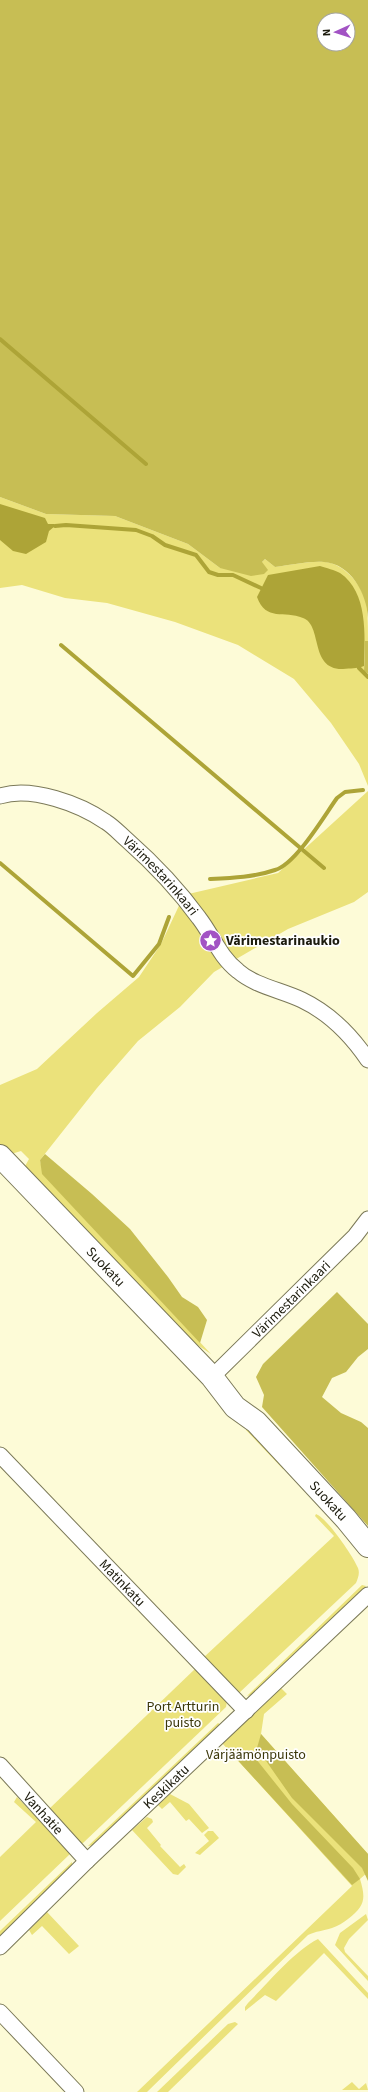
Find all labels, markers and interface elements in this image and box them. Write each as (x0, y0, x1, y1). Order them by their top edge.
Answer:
north arrow (316, 12, 356, 52)
text: N (319, 28, 334, 37)
street label: Värimestarinkaari (118, 832, 203, 920)
place icon: Värimestarinaukio (198, 927, 224, 953)
place label: Värimestarinaukio (225, 931, 340, 951)
street label: Suokatu (81, 1243, 129, 1292)
street label: Värimestarinkaari (248, 1256, 335, 1343)
street label: Suokatu (304, 1477, 352, 1526)
street label: Matinkatu (94, 1555, 150, 1612)
park label: Port Artturin puisto (147, 1697, 219, 1733)
park label: Värjäämönpuisto (206, 1745, 306, 1765)
street label: Keskikatu (139, 1760, 194, 1814)
street label: Vanhatie (18, 1788, 68, 1840)

